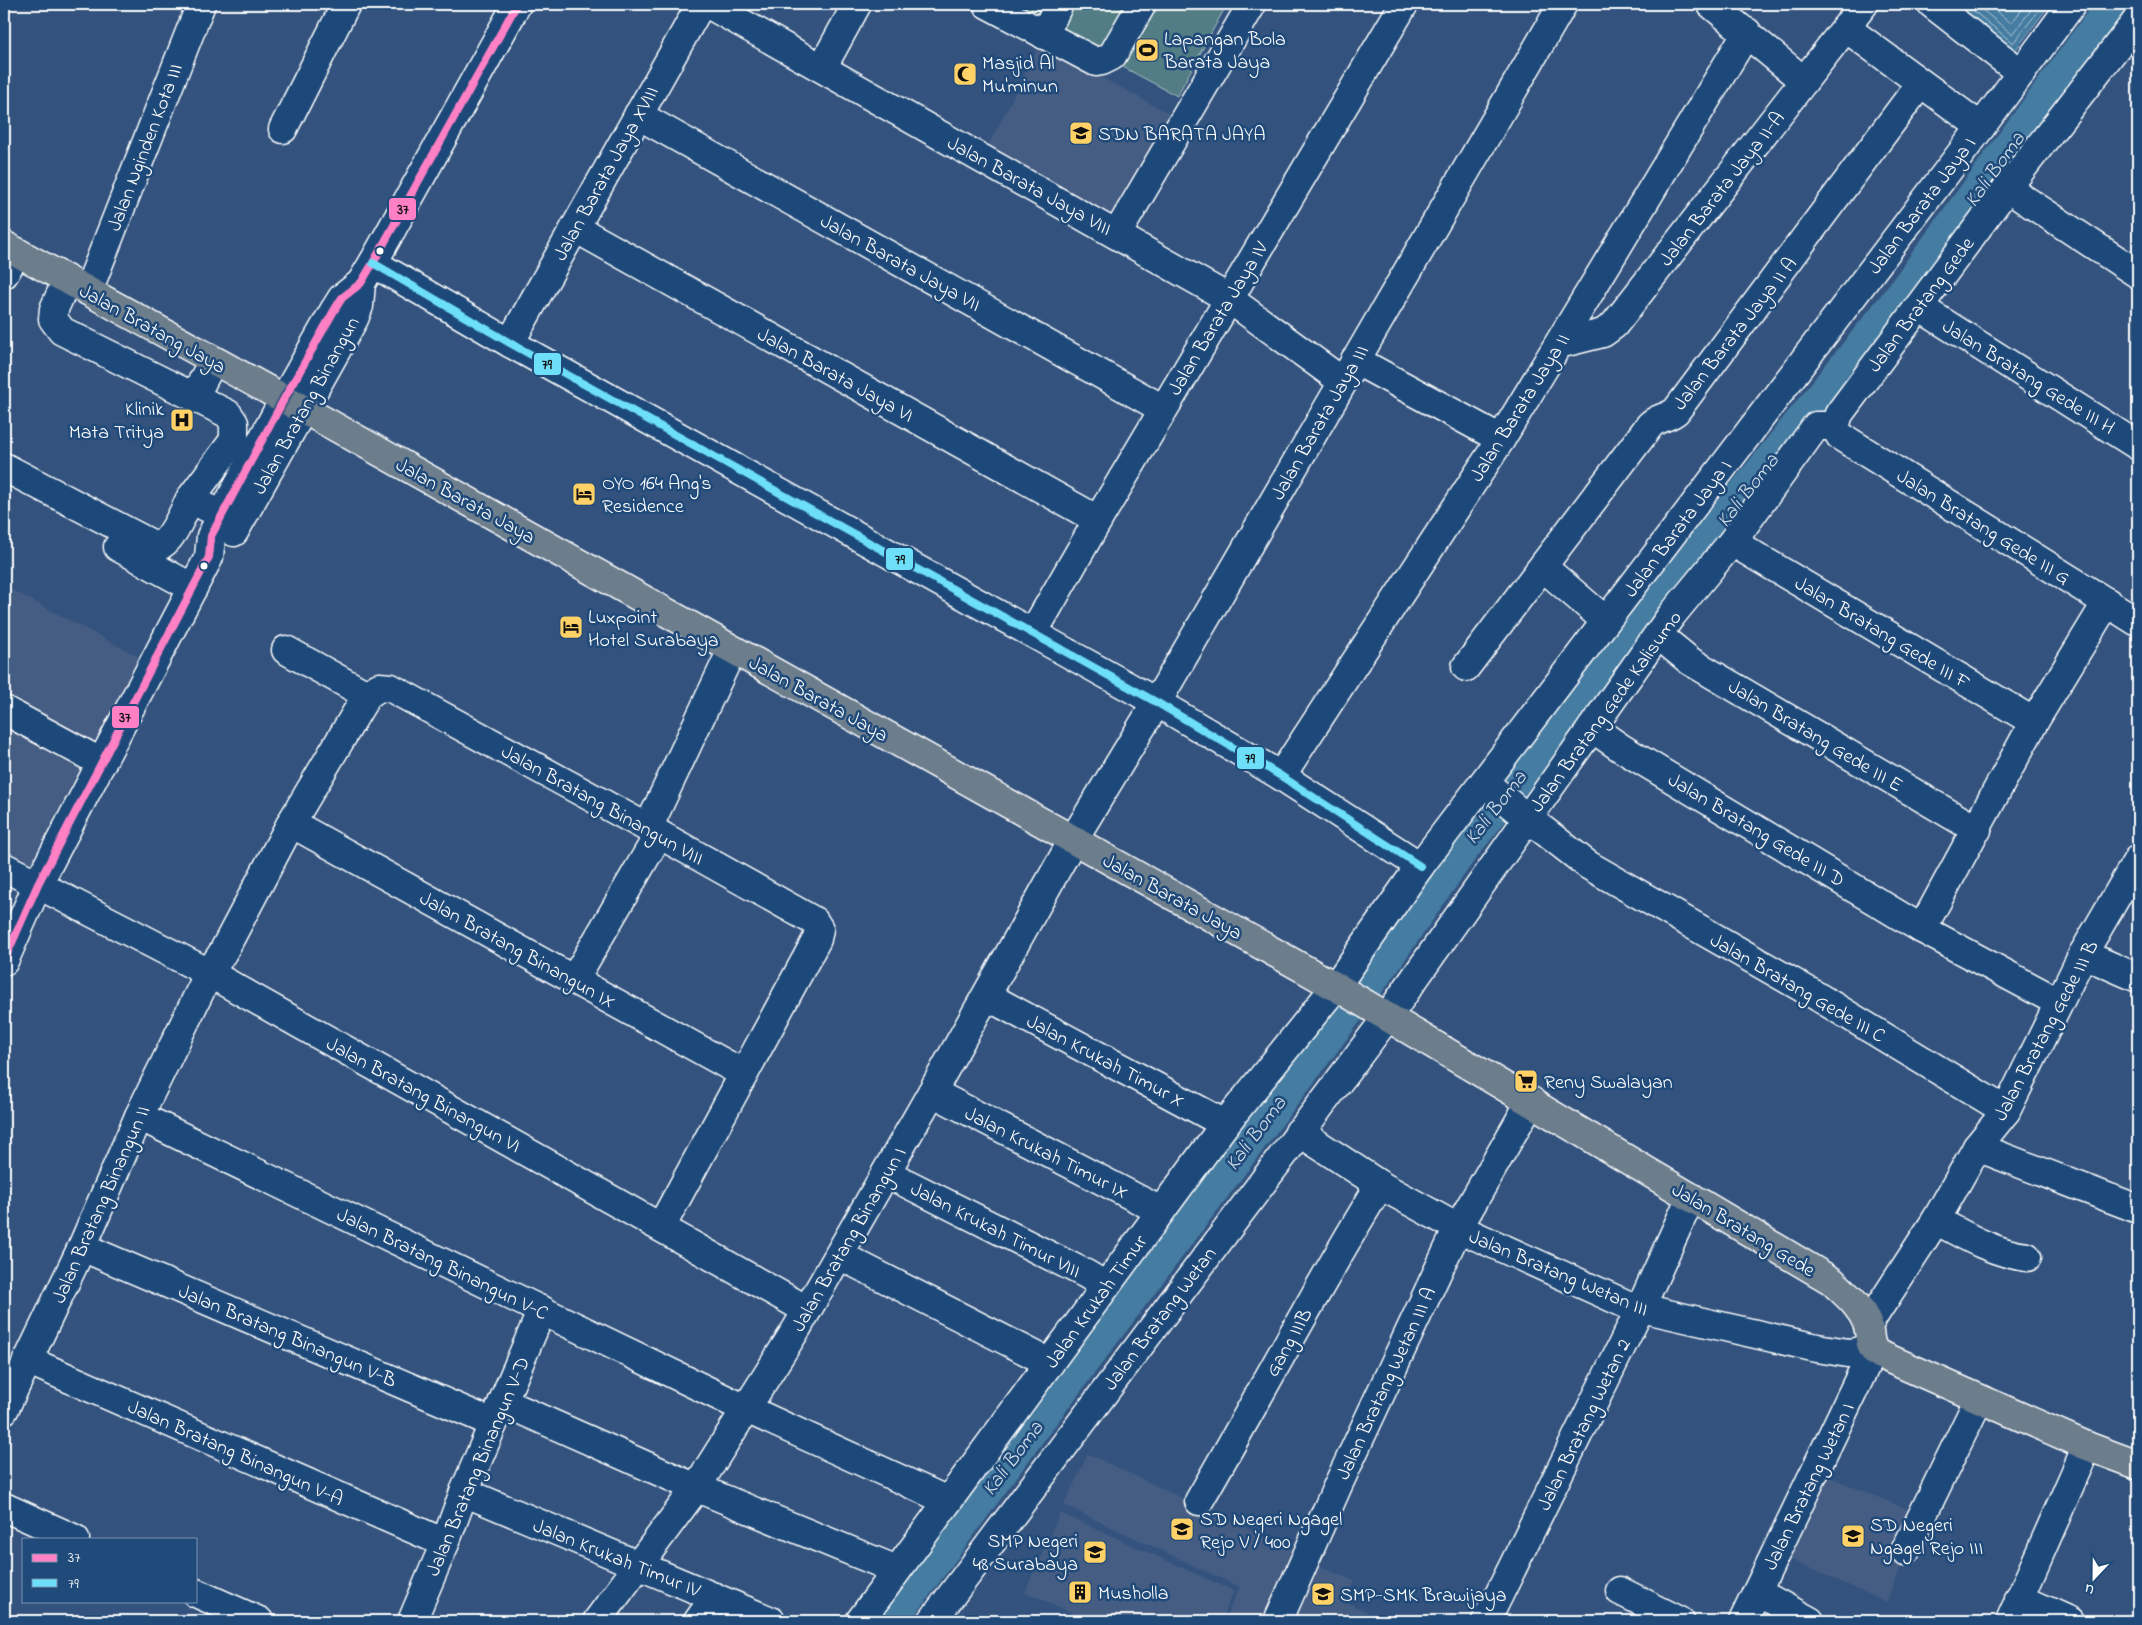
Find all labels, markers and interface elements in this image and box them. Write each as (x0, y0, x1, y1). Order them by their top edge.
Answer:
place label: Lapangan Bola Barata Jaya (1163, 26, 1286, 78)
sports icon: Lapangan Bola Barata Jaya (1134, 37, 1160, 63)
place label: Masjid Al Mu'minun (982, 50, 1058, 102)
street label: Jalan Nginden Kota III (101, 60, 193, 236)
mosque icon: Masjid Al Mu'minun (952, 61, 978, 87)
street label: Jalan Barata Jaya XVIII (547, 82, 667, 267)
street label: Jalan Barata Jaya II-A (1653, 106, 1793, 273)
school or university icon: SDN BARATA JAYA (1068, 120, 1094, 146)
place label: SDN BARATA JAYA (1098, 121, 1266, 150)
water label: Kali Boma (1958, 126, 2034, 214)
street label: Jalan Barata Jaya VIII (941, 130, 1116, 245)
street label: Jalan Barata Jaya I (1862, 132, 1984, 281)
line badge: 37 (388, 197, 417, 221)
text: 37 (396, 200, 409, 221)
street label: Jalan Barata Jaya VII (814, 208, 985, 320)
street label: Jalan Bratang Gede (1861, 232, 1983, 380)
street label: Jalan Barata Jaya IV (1162, 236, 1277, 402)
unlabelled marker (375, 246, 385, 256)
street label: Jalan Barata Jaya II A (1667, 252, 1805, 417)
street label: Jalan Bratang Jaya (73, 278, 230, 383)
street label: Jalan Bratang Binangun (246, 312, 369, 501)
street label: Jalan Bratang Gede III H (1935, 313, 2120, 444)
street label: Jalan Barata Jaya VI (751, 321, 918, 431)
street label: Jalan Barata Jaya II (1464, 328, 1579, 488)
street label: Jalan Barata Jaya III (1265, 340, 1377, 506)
line badge: 79 (533, 352, 562, 376)
text: 79 (542, 355, 553, 376)
place label: Klinik Mata Tritya (69, 396, 164, 448)
hospital icon: Klinik Mata Tritya (169, 407, 195, 433)
water label: Kali Boma (1710, 447, 1788, 535)
street label: Jalan Barata Jaya (390, 452, 540, 553)
street label: Jalan Barata Jaya I (1618, 455, 1740, 604)
street label: Jalan Bratang Gede III G (1890, 463, 2075, 594)
place label: OYO 164 Ang's Residence (602, 470, 712, 522)
hotel icon: OYO 164 Ang's Residence (571, 481, 597, 507)
line badge: 79 (885, 547, 914, 571)
text: 79 (895, 550, 906, 571)
unlabelled marker (199, 561, 209, 571)
street label: Jalan Bratang Gede III F (1788, 570, 1975, 699)
place label: Luxpoint Hotel Surabaya (588, 604, 719, 656)
street label: Jalan Bratang Gede Kalisumo (1524, 606, 1691, 820)
hotel icon: Luxpoint Hotel Surabaya (558, 614, 584, 640)
street label: Jalan Barata Jaya (743, 650, 893, 751)
street label: Jalan Bratang Gede III E (1721, 673, 1908, 802)
line badge: 37 (111, 705, 140, 729)
text: 37 (118, 708, 131, 729)
street label: Jalan Bratang Binangun VIII (495, 738, 708, 875)
line badge: 79 (1236, 746, 1265, 770)
text: 79 (1245, 749, 1256, 770)
water label: Kali Boma (1458, 764, 1536, 852)
street label: Jalan Bratang Gede III D (1661, 767, 1850, 896)
street label: Jalan Barata Jaya (1097, 848, 1247, 949)
street label: Jalan Bratang Binangun IX (413, 885, 621, 1018)
street label: Jalan Bratang Gede III C (1703, 927, 1890, 1052)
street label: Jalan Bratang Gede III B (1987, 936, 2108, 1127)
street label: Jalan Krukah Timur X (1020, 1008, 1190, 1116)
street label: Jalan Bratang Binangun VI (320, 1031, 525, 1163)
supermarket icon: Reny Swalayan (1513, 1068, 1539, 1094)
place label: Reny Swalayan (1544, 1069, 1673, 1098)
water label: Kali Boma (1219, 1090, 1295, 1178)
street label: Jalan Krukah Timur IX (959, 1100, 1133, 1208)
street label: Jalan Bratang Binangun II (46, 1102, 160, 1309)
street label: Jalan Bratang Binangun I (785, 1143, 916, 1338)
street label: Jalan Krukah Timur VIII (905, 1176, 1085, 1287)
street label: Jalan Bratang Gede (1665, 1177, 1820, 1286)
street label: Jalan Bratang Binangun V-C (331, 1201, 553, 1330)
street label: Jalan Bratang Wetan III (1463, 1223, 1652, 1326)
street label: Jalan Krukah Timur (1039, 1229, 1156, 1375)
street label: Jalan Bratang Wetan (1097, 1241, 1226, 1398)
street label: Jalan Bratang Binangun V-B (173, 1278, 401, 1397)
street label: Jalan Bratang Wetan III A (1330, 1283, 1446, 1486)
street label: Gang IIIB (1259, 1303, 1322, 1383)
street label: Jalan Bratang Wetan 2 (1531, 1334, 1640, 1516)
street label: Jalan Bratang Binangun V-D (420, 1353, 540, 1582)
street label: Jalan Bratang Binangun V-A (122, 1394, 348, 1516)
street label: Jalan Bratang Wetan I (1757, 1399, 1864, 1576)
water label: Kali Boma (976, 1415, 1052, 1503)
place label: SD Negeri Ngagel Rejo V / 400 (1200, 1506, 1342, 1558)
street label: Jalan Krukah Timur IV (528, 1512, 705, 1606)
place label: SD Negeri Ngagel Rejo III (1870, 1512, 1983, 1565)
school or university icon: SD Negeri Ngagel Rejo V / 400 (1169, 1516, 1195, 1542)
school or university icon: SD Negeri Ngagel Rejo III (1840, 1523, 1866, 1549)
place label: SMP Negeri 48 Surabaya (973, 1528, 1078, 1580)
legend (22, 1538, 198, 1602)
school or university icon: SMP Negeri 48 Surabaya (1082, 1539, 1108, 1565)
text: 37 (68, 1547, 80, 1569)
north arrow (2070, 1552, 2120, 1602)
text: 79 (68, 1573, 79, 1595)
text: U (2082, 1577, 2098, 1600)
building icon: Musholla (1067, 1579, 1093, 1605)
place label: Musholla (1098, 1580, 1169, 1609)
school or university icon: SMP-SMK Brawijaya (1310, 1581, 1336, 1607)
place label: SMP-SMK Brawijaya (1340, 1582, 1506, 1611)

